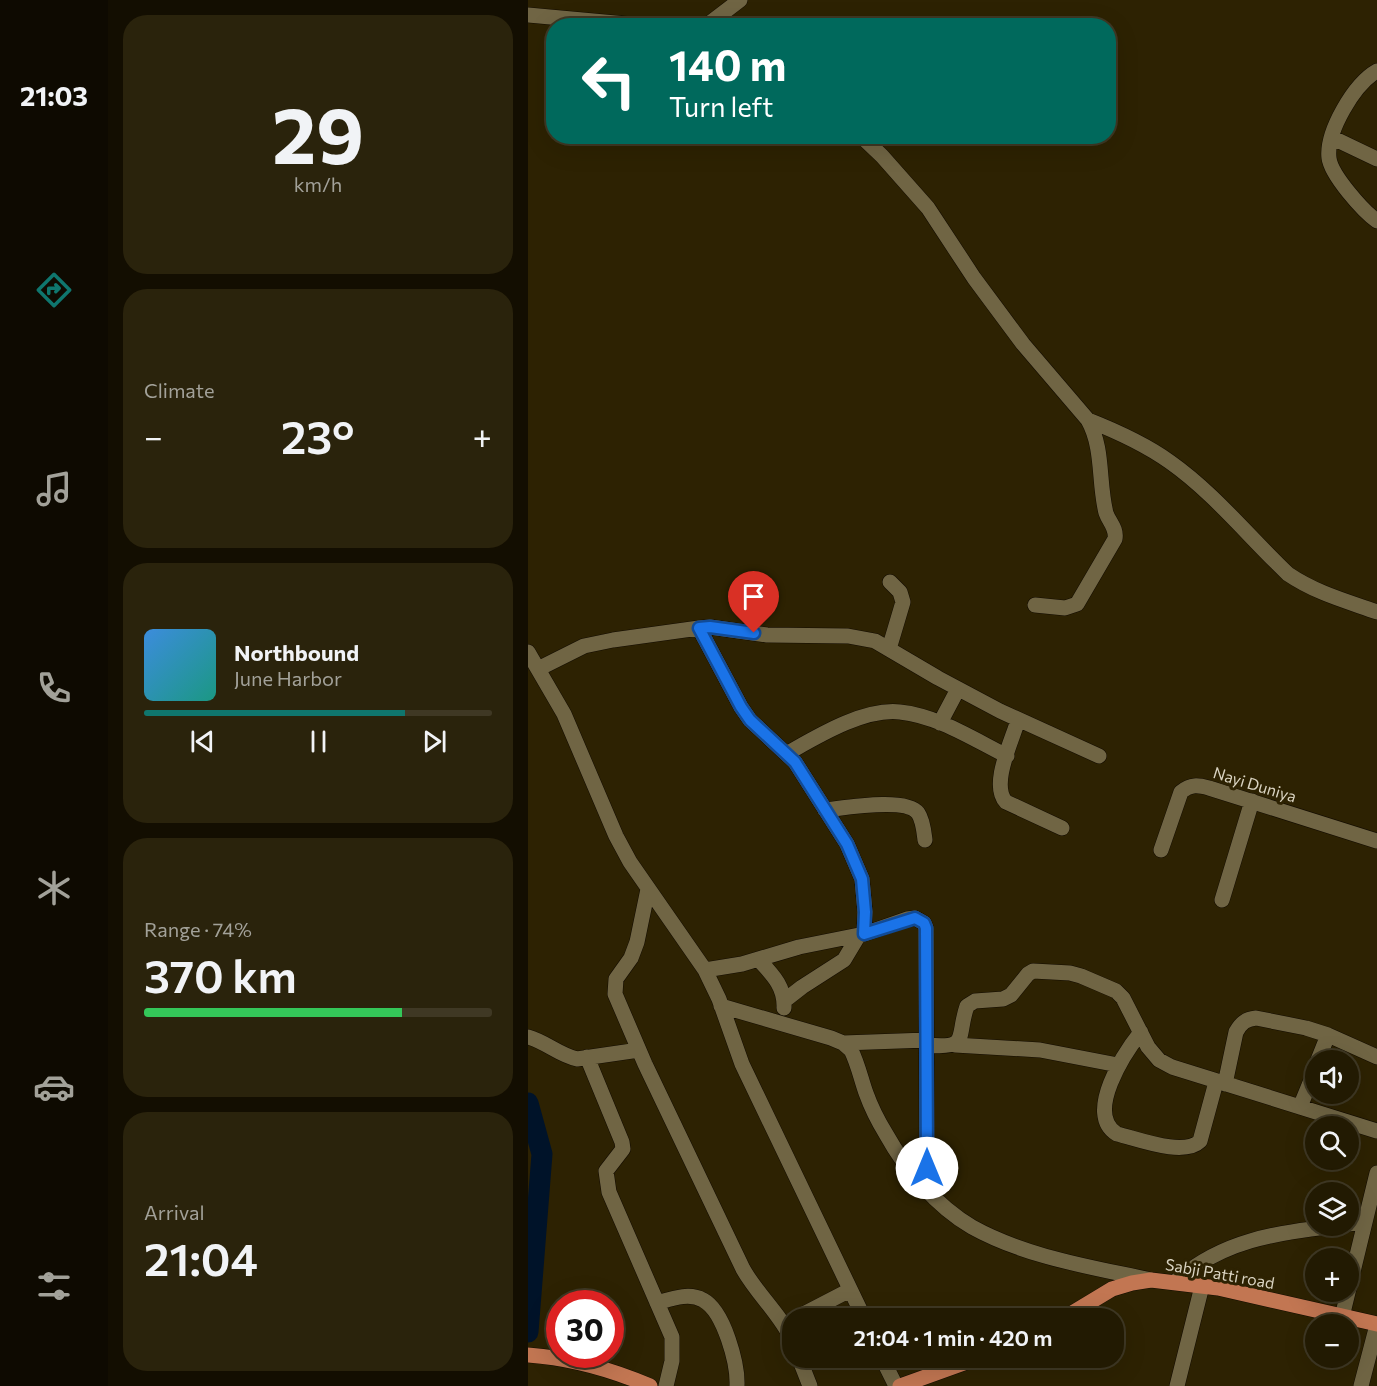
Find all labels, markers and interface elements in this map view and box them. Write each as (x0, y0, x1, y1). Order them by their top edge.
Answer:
text: 140 m (669, 38, 786, 90)
icon: left (570, 42, 648, 120)
text: 21:03 (20, 79, 88, 112)
text: 29 (272, 85, 364, 180)
text: Turn left (669, 90, 773, 123)
text: km/h (294, 172, 342, 196)
icon: directions (33, 269, 75, 311)
text: Climate (144, 378, 214, 402)
text: 23° (281, 408, 354, 463)
text: − (144, 415, 163, 456)
text: + (473, 415, 492, 456)
icon: music (33, 468, 75, 510)
pin (728, 571, 779, 633)
icon: arrive (737, 580, 770, 613)
text: Northbound (234, 639, 359, 666)
text: June Harbor (234, 666, 342, 690)
icon: phone (33, 667, 75, 709)
icon: previous (186, 725, 219, 758)
icon: pause (302, 725, 335, 758)
icon: next (418, 725, 451, 758)
street label: Nayi Duniya (1211, 762, 1299, 806)
icon: climate (33, 867, 75, 909)
text: Range · 74% (144, 917, 252, 941)
text: 370 km (144, 947, 297, 1002)
map controls (1305, 1050, 1359, 1368)
button: sound (1305, 1050, 1359, 1104)
icon: car (33, 1066, 75, 1108)
button: search (1305, 1116, 1359, 1170)
position arrow (895, 1136, 959, 1200)
button: layers (1305, 1182, 1359, 1236)
text: Arrival (144, 1200, 205, 1224)
text: 21:04 (144, 1230, 258, 1285)
button: + (1305, 1248, 1359, 1302)
street label: Sabji Patti road (1164, 1254, 1276, 1292)
icon: filters (33, 1265, 75, 1307)
speed limit sign: 30 (546, 1290, 624, 1368)
button: − (1305, 1314, 1359, 1368)
text: 21:04 · 1 min · 420 m (854, 1324, 1053, 1351)

